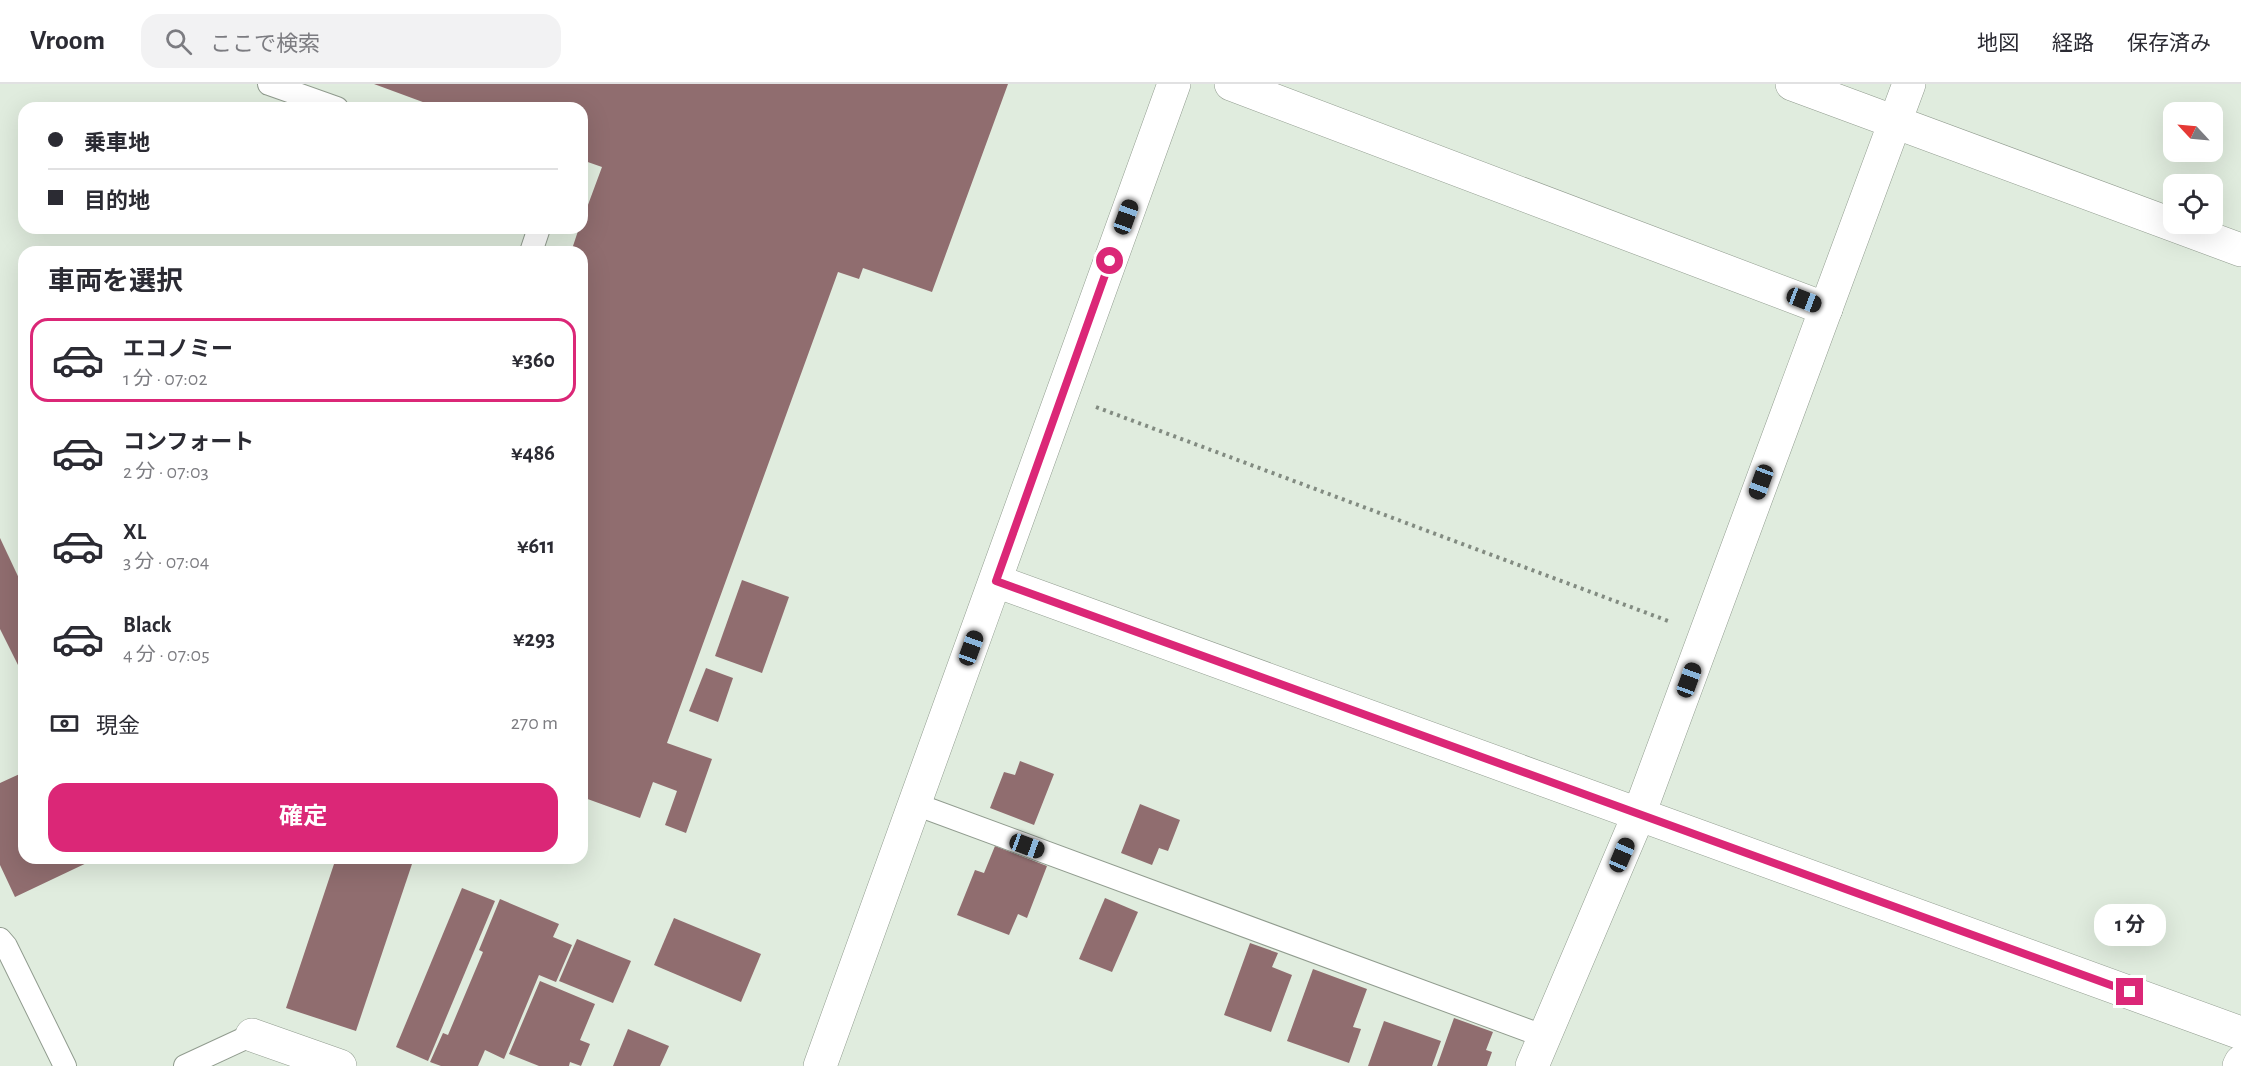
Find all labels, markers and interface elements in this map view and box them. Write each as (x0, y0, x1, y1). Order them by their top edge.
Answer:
search box (141, 14, 561, 68)
icon: search (162, 25, 195, 58)
text: Vroom (30, 27, 105, 55)
text: ここで検索 (210, 33, 320, 55)
text: 地図 (1977, 33, 2019, 54)
text: 経路 (2052, 33, 2094, 54)
text: 保存済み (2127, 33, 2211, 54)
north arrow (2163, 102, 2223, 162)
map controls (2163, 102, 2223, 234)
text: 乗車地 (84, 132, 150, 154)
button: locate (2163, 174, 2223, 234)
text: 目的地 (84, 190, 150, 212)
car (1111, 197, 1141, 237)
route start (1096, 247, 1123, 274)
text: 車両を選択 (48, 268, 183, 295)
car (1784, 285, 1824, 315)
icon: car (51, 333, 105, 387)
text: エコノミー (123, 338, 233, 360)
text: ¥360 (512, 349, 555, 371)
text: 1 分 · 07:02 (123, 369, 208, 389)
icon: car (51, 426, 105, 480)
text: コンフォート (123, 431, 254, 453)
text: ¥486 (511, 442, 555, 464)
text: 2 分 · 07:03 (123, 462, 209, 482)
car (1746, 462, 1776, 502)
icon: car (51, 519, 105, 573)
text: XL (123, 521, 146, 543)
text: ¥611 (517, 535, 555, 557)
text: 3 分 · 07:04 (123, 552, 209, 572)
icon: car (51, 612, 105, 666)
text: Black (123, 614, 171, 636)
text: ¥293 (513, 628, 555, 650)
car (956, 628, 986, 668)
text: 4 分 · 07:05 (123, 645, 210, 665)
car (1674, 660, 1704, 700)
icon: cash (48, 707, 81, 740)
text: 270 m (511, 713, 558, 733)
text: 現金 (96, 715, 140, 737)
button: 確定 (48, 783, 558, 852)
car (1007, 831, 1047, 861)
car (1607, 835, 1637, 875)
callout: 1 分 (2094, 905, 2166, 947)
text: 1 分 (2115, 915, 2145, 935)
route end (2116, 978, 2143, 1005)

